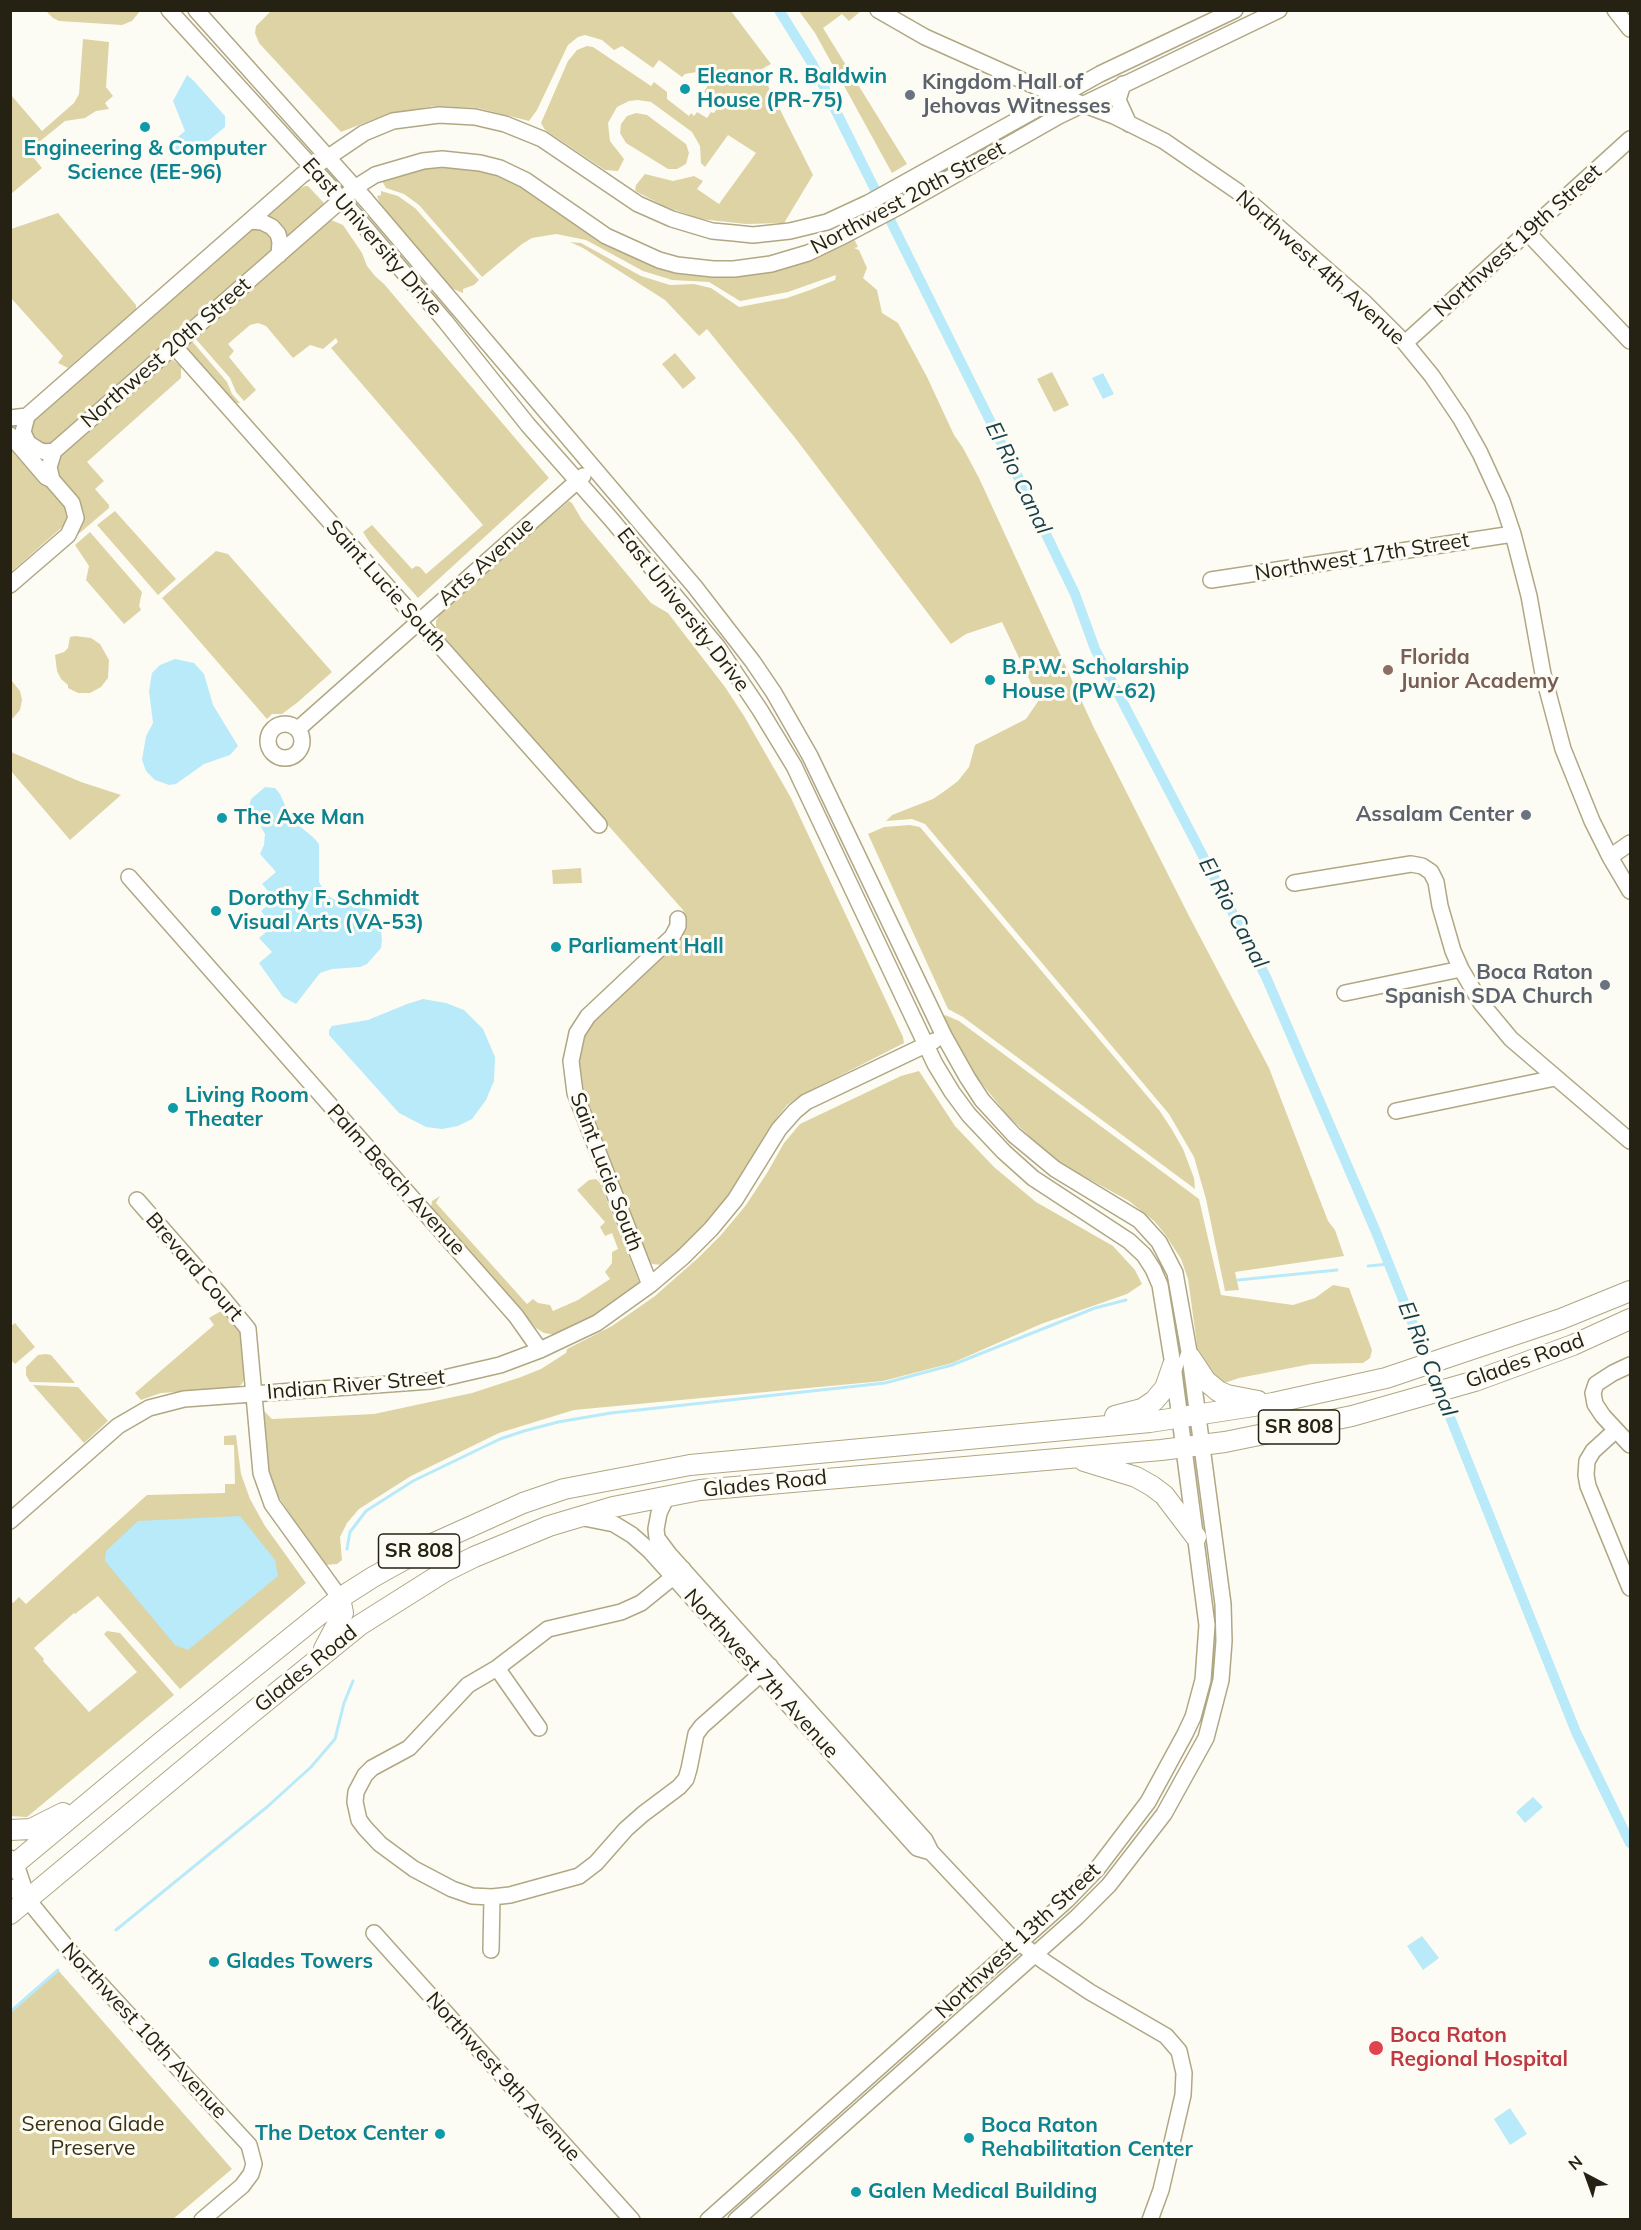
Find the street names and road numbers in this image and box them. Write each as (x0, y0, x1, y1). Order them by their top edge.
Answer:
street label: Northwest 20th Street (807, 136, 1009, 260)
street label: East University Drive (297, 153, 447, 321)
street label: Northwest 19th Street (1429, 159, 1607, 323)
street label: Northwest 4th Avenue (1230, 185, 1410, 351)
street label: Northwest 20th Street (76, 272, 256, 434)
street label: Arts Avenue (433, 512, 539, 612)
street label: Saint Lucie South (320, 515, 452, 657)
street label: East University Drive (611, 523, 755, 697)
street label: Northwest 17th Street (1253, 528, 1471, 586)
street label: Saint Lucie South (564, 1089, 648, 1255)
street label: Palm Beach Avenue (322, 1099, 470, 1261)
street label: Brevard Court (140, 1208, 248, 1326)
street label: Glades Road (1462, 1328, 1588, 1394)
street label: Indian River Street (266, 1365, 446, 1405)
road number: SR 808 (1258, 1410, 1340, 1444)
street label: Glades Road (702, 1465, 828, 1503)
road number: SR 808 (378, 1534, 460, 1568)
street label: Northwest 7th Avenue (678, 1584, 844, 1764)
street label: Glades Road (250, 1620, 362, 1718)
street label: Northwest 13th Street (930, 1858, 1106, 2024)
street label: Northwest 10th Avenue (56, 1938, 232, 2124)
street label: Northwest 9th Avenue (420, 1987, 586, 2167)

